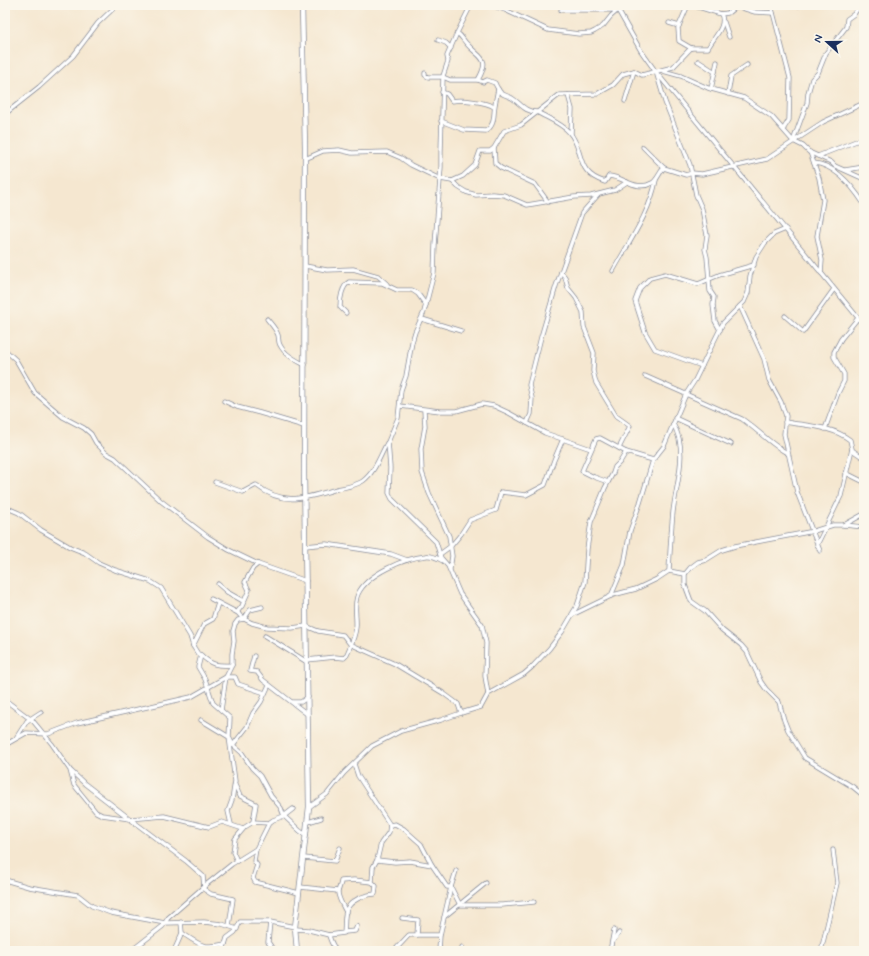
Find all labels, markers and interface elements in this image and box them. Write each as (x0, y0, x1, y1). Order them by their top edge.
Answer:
north arrow (807, 22, 847, 62)
text: N (811, 33, 826, 45)

